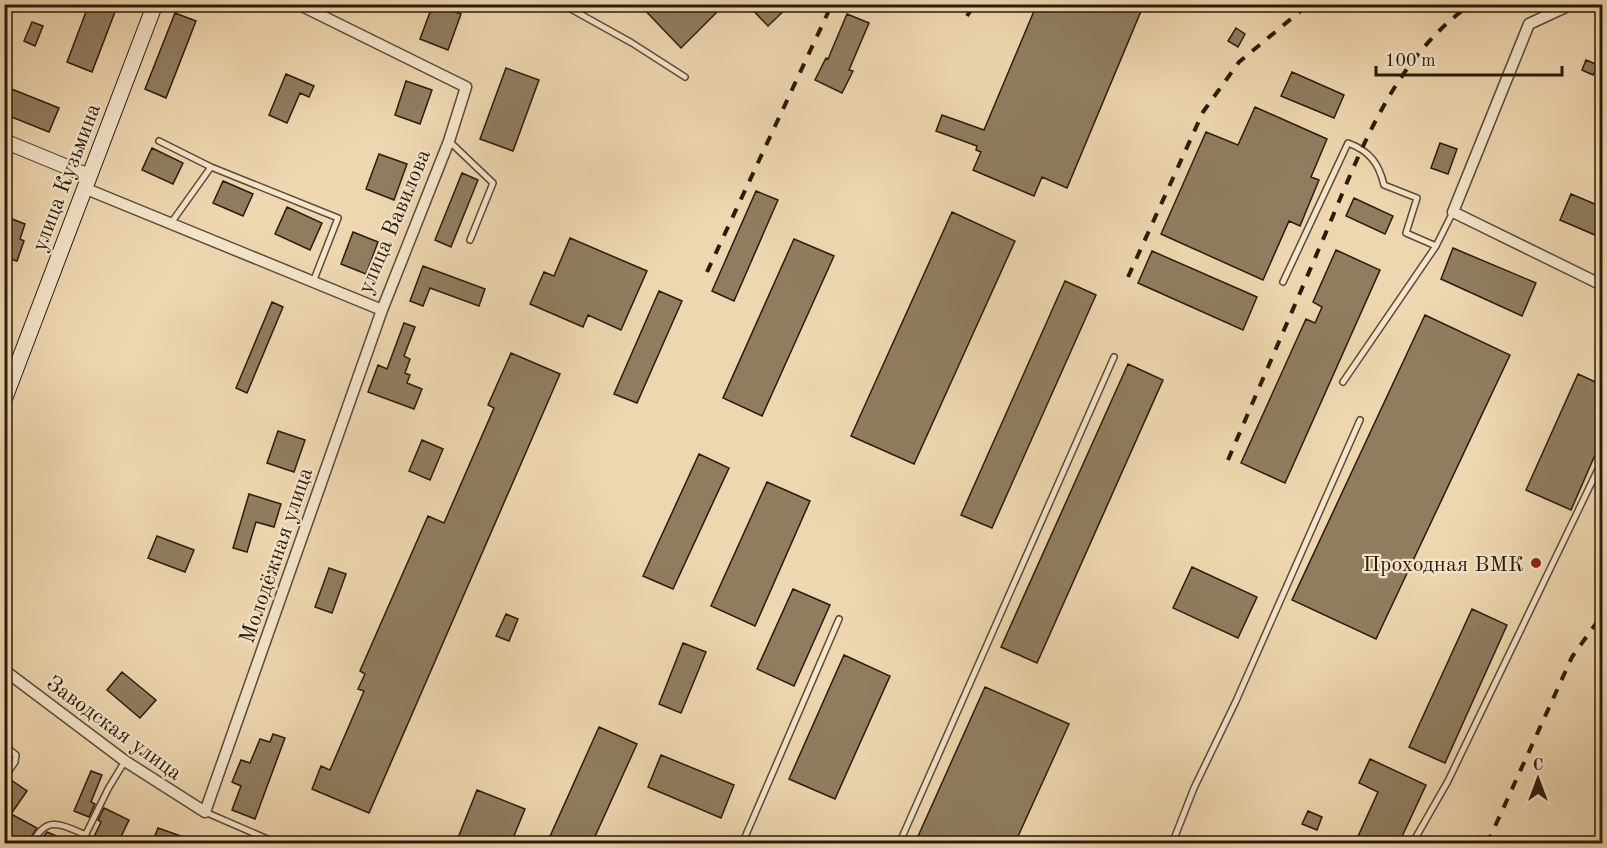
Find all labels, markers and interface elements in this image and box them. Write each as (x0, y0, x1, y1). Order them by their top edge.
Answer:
scale bar (1376, 39, 1562, 77)
text: 100 m (1385, 52, 1436, 70)
street label: улица Кузьмина (29, 101, 105, 255)
street label: улица Вавилова (355, 146, 435, 297)
street label: Молодёжная улица (236, 465, 317, 646)
place label: Проходная ВМК (1363, 554, 1524, 576)
marker: Проходная ВМК (1529, 556, 1543, 570)
street label: Заводская улица (42, 672, 186, 785)
north arrow (1508, 749, 1568, 809)
text: С (1533, 758, 1543, 774)

